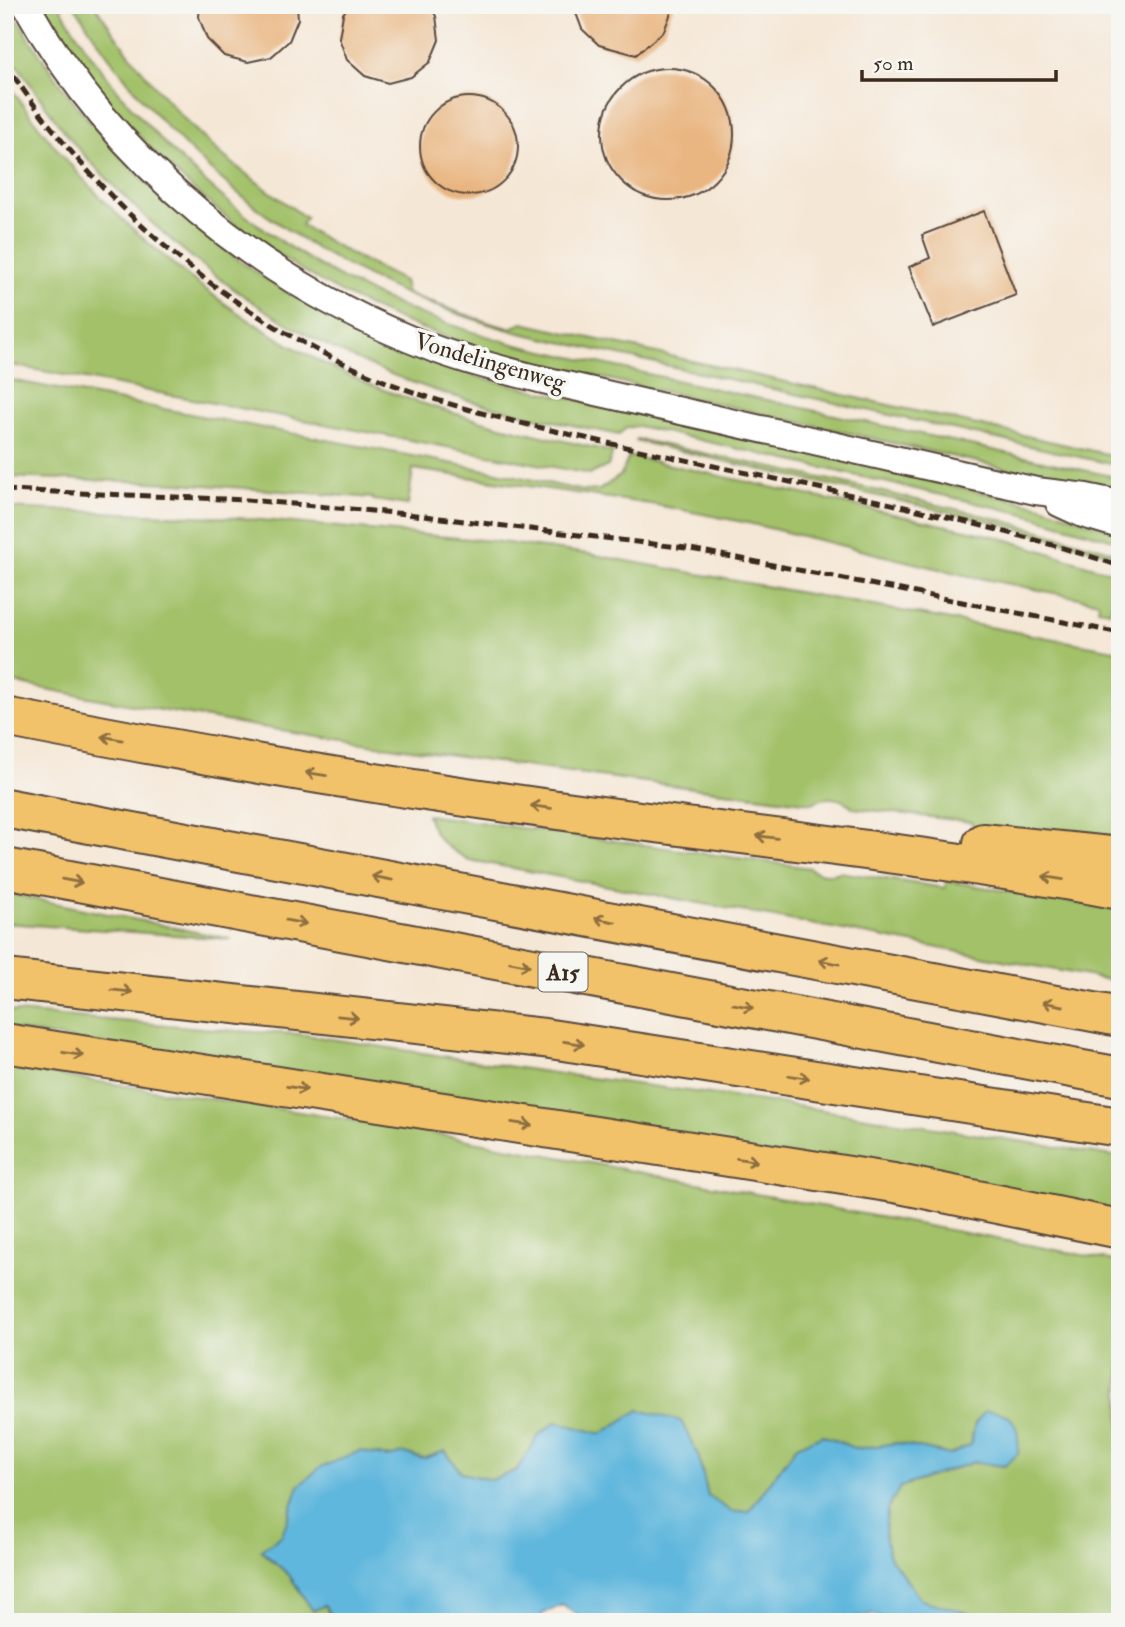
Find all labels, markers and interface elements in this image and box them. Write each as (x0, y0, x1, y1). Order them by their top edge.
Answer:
scale bar (862, 38, 1057, 82)
text: 50 m (873, 50, 914, 77)
street label: Vondelingenweg (411, 326, 570, 399)
one-way arrow (101, 731, 124, 744)
one-way arrow (305, 767, 328, 780)
one-way arrow (530, 801, 553, 814)
one-way arrow (756, 830, 778, 843)
one-way arrow (371, 871, 394, 885)
one-way arrow (1042, 871, 1064, 884)
one-way arrow (60, 874, 83, 888)
one-way arrow (595, 913, 617, 926)
one-way arrow (284, 916, 307, 929)
road number: A15 (538, 953, 588, 992)
one-way arrow (818, 955, 841, 968)
one-way arrow (508, 958, 531, 971)
one-way arrow (110, 985, 133, 998)
one-way arrow (1042, 997, 1065, 1010)
one-way arrow (731, 1000, 754, 1013)
one-way arrow (336, 1010, 359, 1023)
one-way arrow (562, 1037, 585, 1050)
one-way arrow (61, 1048, 84, 1061)
one-way arrow (787, 1071, 810, 1084)
one-way arrow (286, 1082, 308, 1095)
one-way arrow (510, 1118, 533, 1131)
one-way arrow (735, 1154, 758, 1167)

